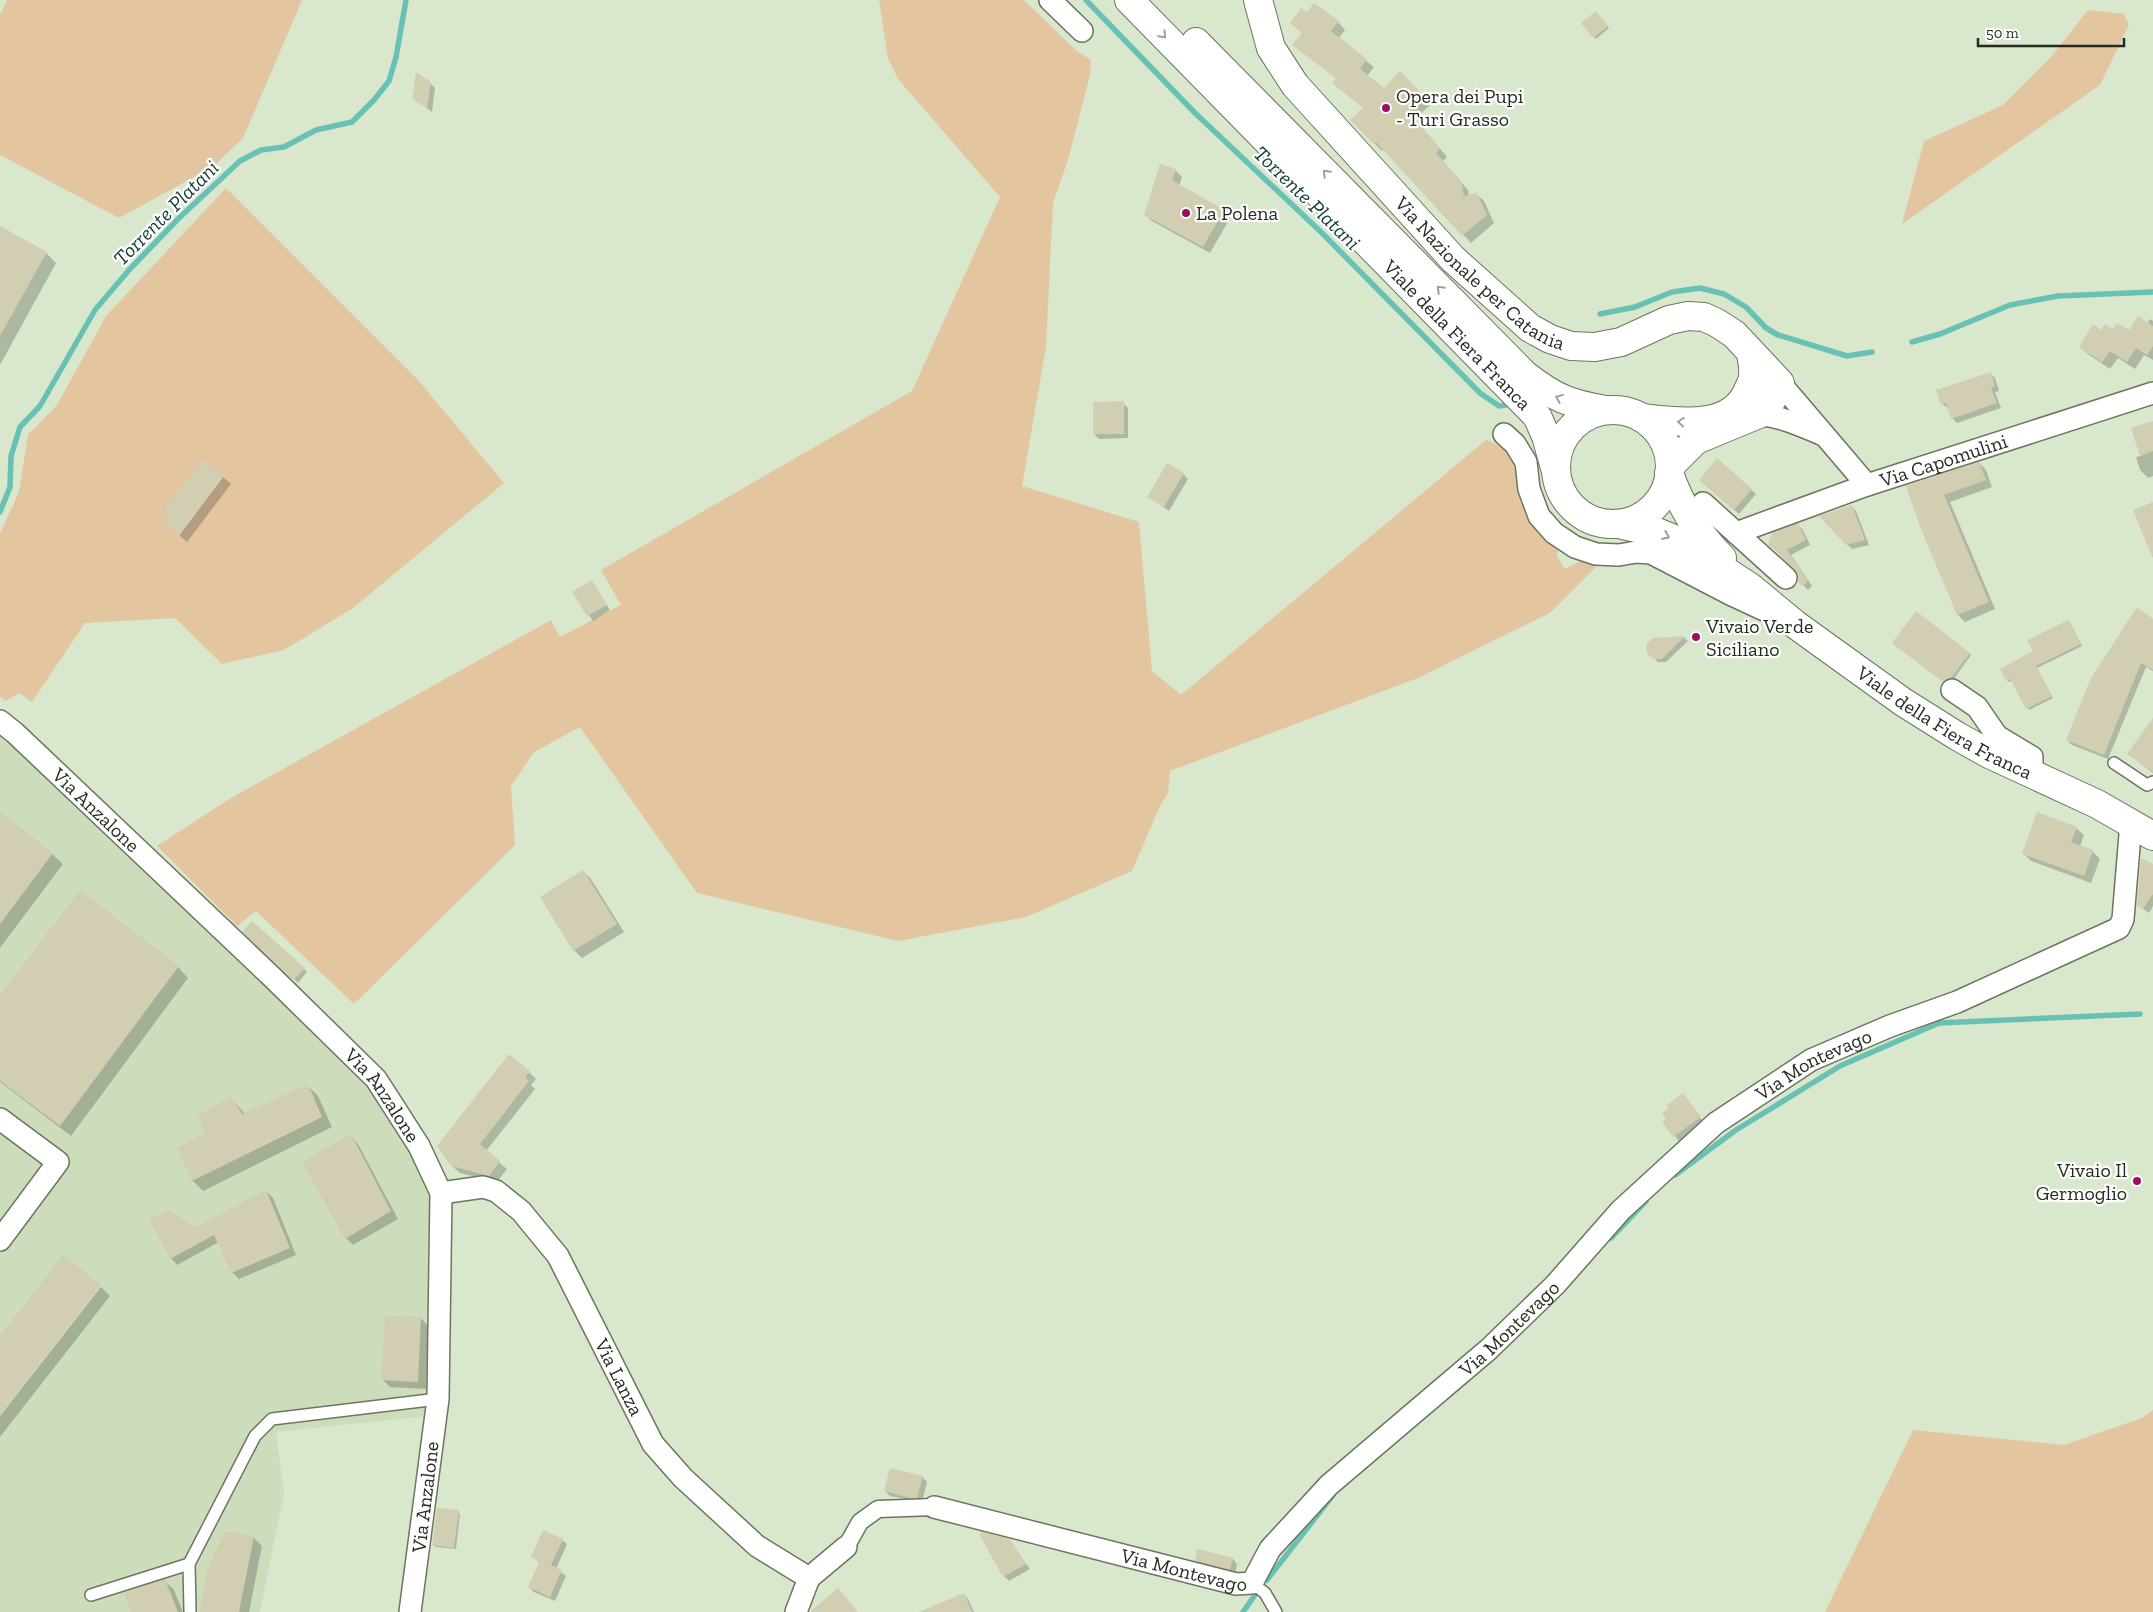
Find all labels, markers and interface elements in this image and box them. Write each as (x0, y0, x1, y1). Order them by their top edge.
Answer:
scale bar (1978, 15, 2124, 47)
text: 50 m (1986, 24, 2019, 42)
one-way arrow (1157, 29, 1166, 38)
place label: Opera dei Pupi - Turi Grasso (1396, 84, 1524, 131)
marker: Opera dei Pupi - Turi Grasso (1380, 102, 1392, 114)
water label: Torrente Platani (1249, 141, 1366, 255)
water label: Torrente Platani (108, 155, 223, 270)
one-way arrow (1322, 170, 1331, 179)
street label: Via Nazionale per Catania (1389, 191, 1568, 355)
place label: La Polena (1196, 201, 1279, 225)
marker: La Polena (1180, 207, 1192, 219)
street label: Viale della Fiera Franca (1378, 254, 1537, 415)
one-way arrow (1437, 286, 1446, 295)
one-way arrow (1555, 393, 1564, 404)
one-way arrow (1677, 417, 1685, 428)
street label: Via Capomulini (1876, 428, 2011, 492)
one-way arrow (1662, 530, 1670, 540)
place label: Vivaio Verde Siciliano (1705, 614, 1813, 661)
marker: Vivaio Verde Siciliano (1690, 631, 1702, 643)
street label: Viale della Fiera Franca (1851, 660, 2036, 784)
street label: Via Anzalone (47, 762, 145, 857)
street label: Via Montevago (1750, 1023, 1875, 1106)
street label: Via Anzalone (339, 1042, 425, 1147)
place label: Vivaio Il Germoglio (2036, 1158, 2127, 1205)
marker: Vivaio Il Germoglio (2131, 1175, 2143, 1187)
street label: Via Montevago (1453, 1275, 1564, 1382)
street label: Via Lanza (589, 1334, 649, 1420)
street label: Via Anzalone (406, 1440, 444, 1555)
street label: Via Montevago (1118, 1543, 1248, 1596)

